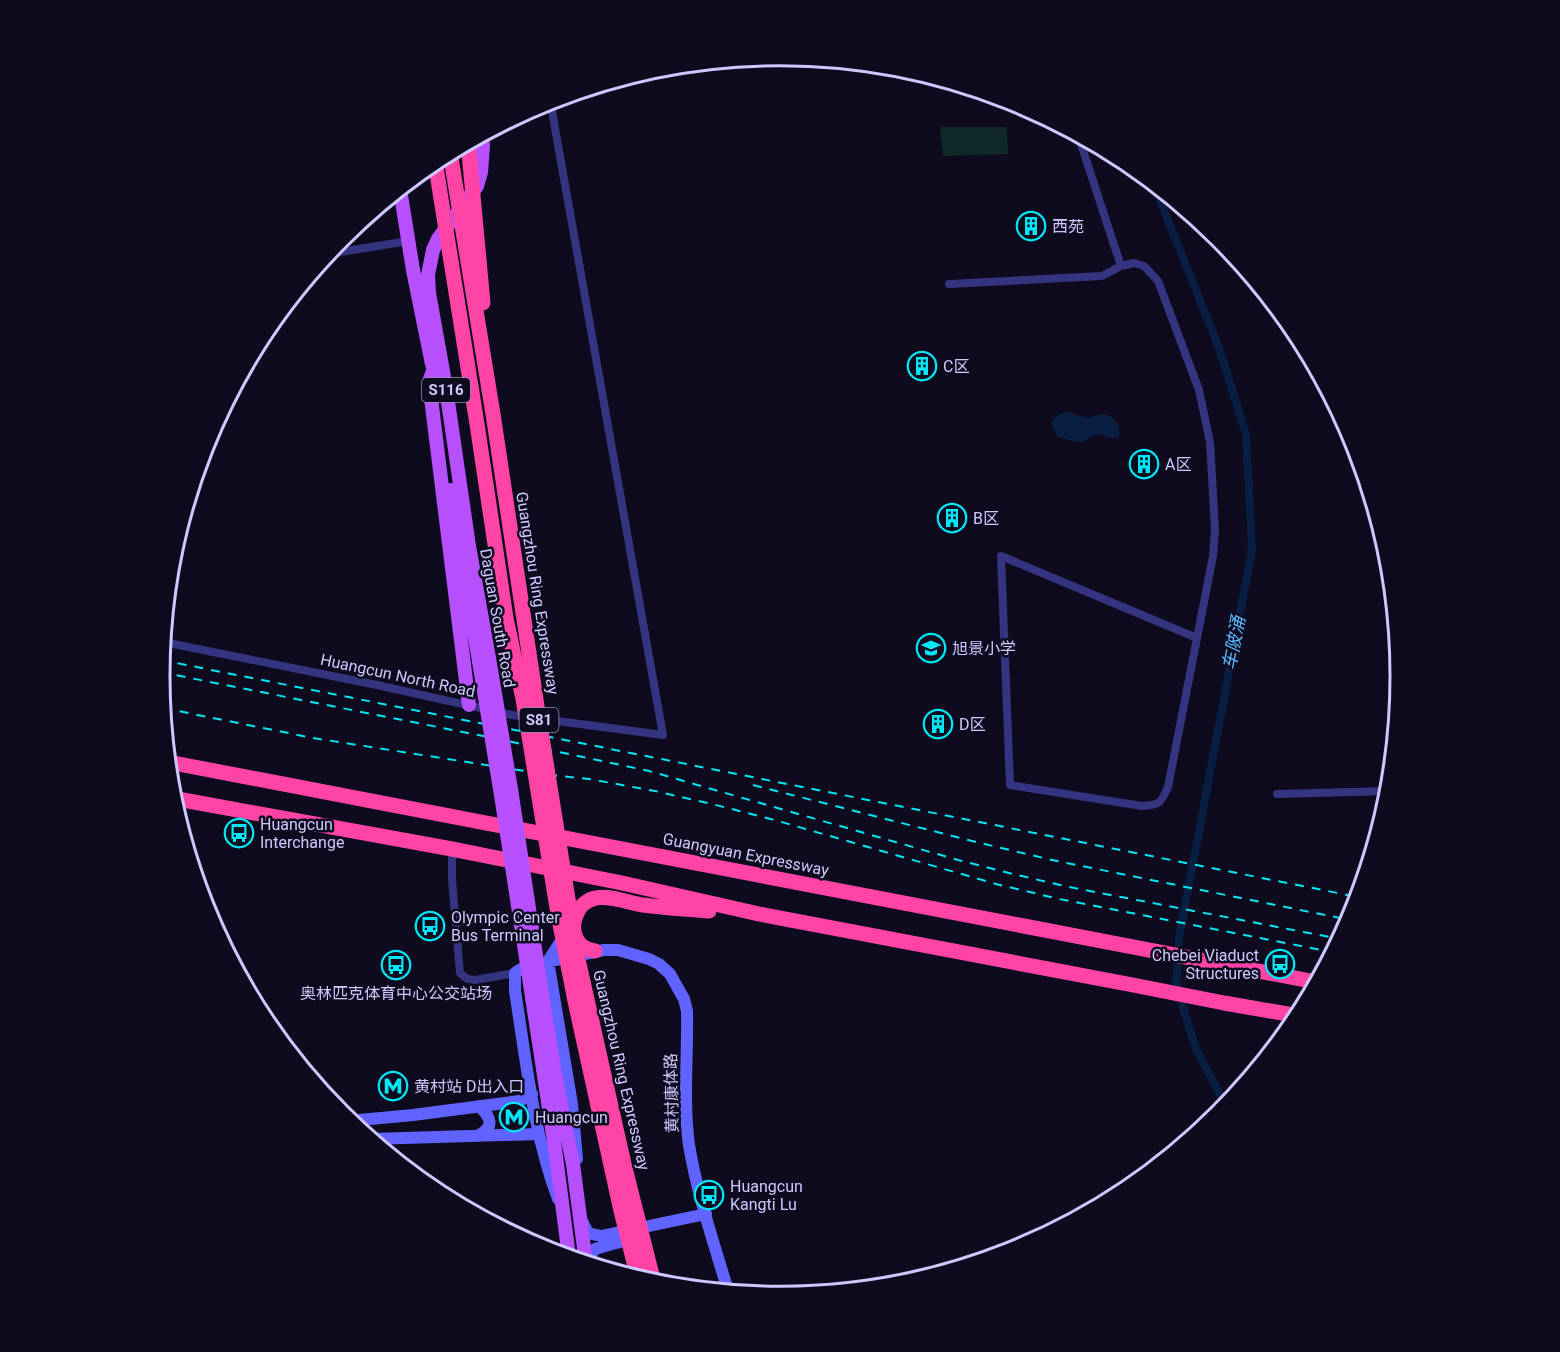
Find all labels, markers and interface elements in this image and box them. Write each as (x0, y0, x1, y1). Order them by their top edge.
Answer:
building icon: 西苑 (1015, 210, 1047, 242)
place label: 西苑 (1052, 217, 1084, 236)
building icon: C区 (906, 350, 938, 382)
place label: C区 (943, 357, 969, 376)
road number: S116 (422, 378, 470, 402)
building icon: A区 (1128, 448, 1160, 480)
place label: A区 (1165, 455, 1191, 474)
street label: Guangzhou Ring Expressway (512, 490, 563, 696)
building icon: B区 (936, 502, 968, 534)
place label: B区 (973, 509, 999, 528)
street label: Daguan South Road (476, 547, 519, 689)
water label: 车陂涌 (1218, 612, 1249, 671)
school or university icon: 旭景小学 (915, 632, 947, 664)
place label: 旭景小学 (952, 639, 1016, 658)
street label: Huangcun North Road (319, 650, 477, 701)
road number: S81 (520, 708, 558, 732)
building icon: D区 (922, 708, 954, 740)
place label: D区 (959, 715, 986, 734)
place label: Huangcun Interchange (260, 815, 344, 852)
bus stop icon: Huangcun Interchange (223, 817, 255, 849)
street label: Guangyuan Expressway (661, 829, 831, 880)
place label: Olympic Center Bus Terminal (451, 908, 560, 945)
bus stop icon: Olympic Center Bus Terminal (414, 910, 446, 942)
place label: Chebei Viaduct Structures (1152, 946, 1259, 983)
bus stop icon: Chebei Viaduct Structures (1264, 948, 1296, 980)
bus stop icon: 奥林匹克体育中心公交站场 (380, 949, 412, 981)
street label: Guangzhou Ring Expressway (589, 968, 654, 1172)
place label: 奥林匹克体育中心公交站场 (300, 984, 492, 1003)
street label: 黄村康体路 (661, 1053, 682, 1133)
metro station icon: 黄村站 D出入口 (377, 1070, 409, 1102)
place label: 黄村站 D出入口 (414, 1077, 524, 1096)
metro station icon: Huangcun (498, 1101, 530, 1133)
place label: Huangcun (535, 1108, 608, 1127)
place label: Huangcun Kangti Lu (730, 1177, 803, 1214)
bus stop icon: Huangcun Kangti Lu (693, 1179, 725, 1211)

